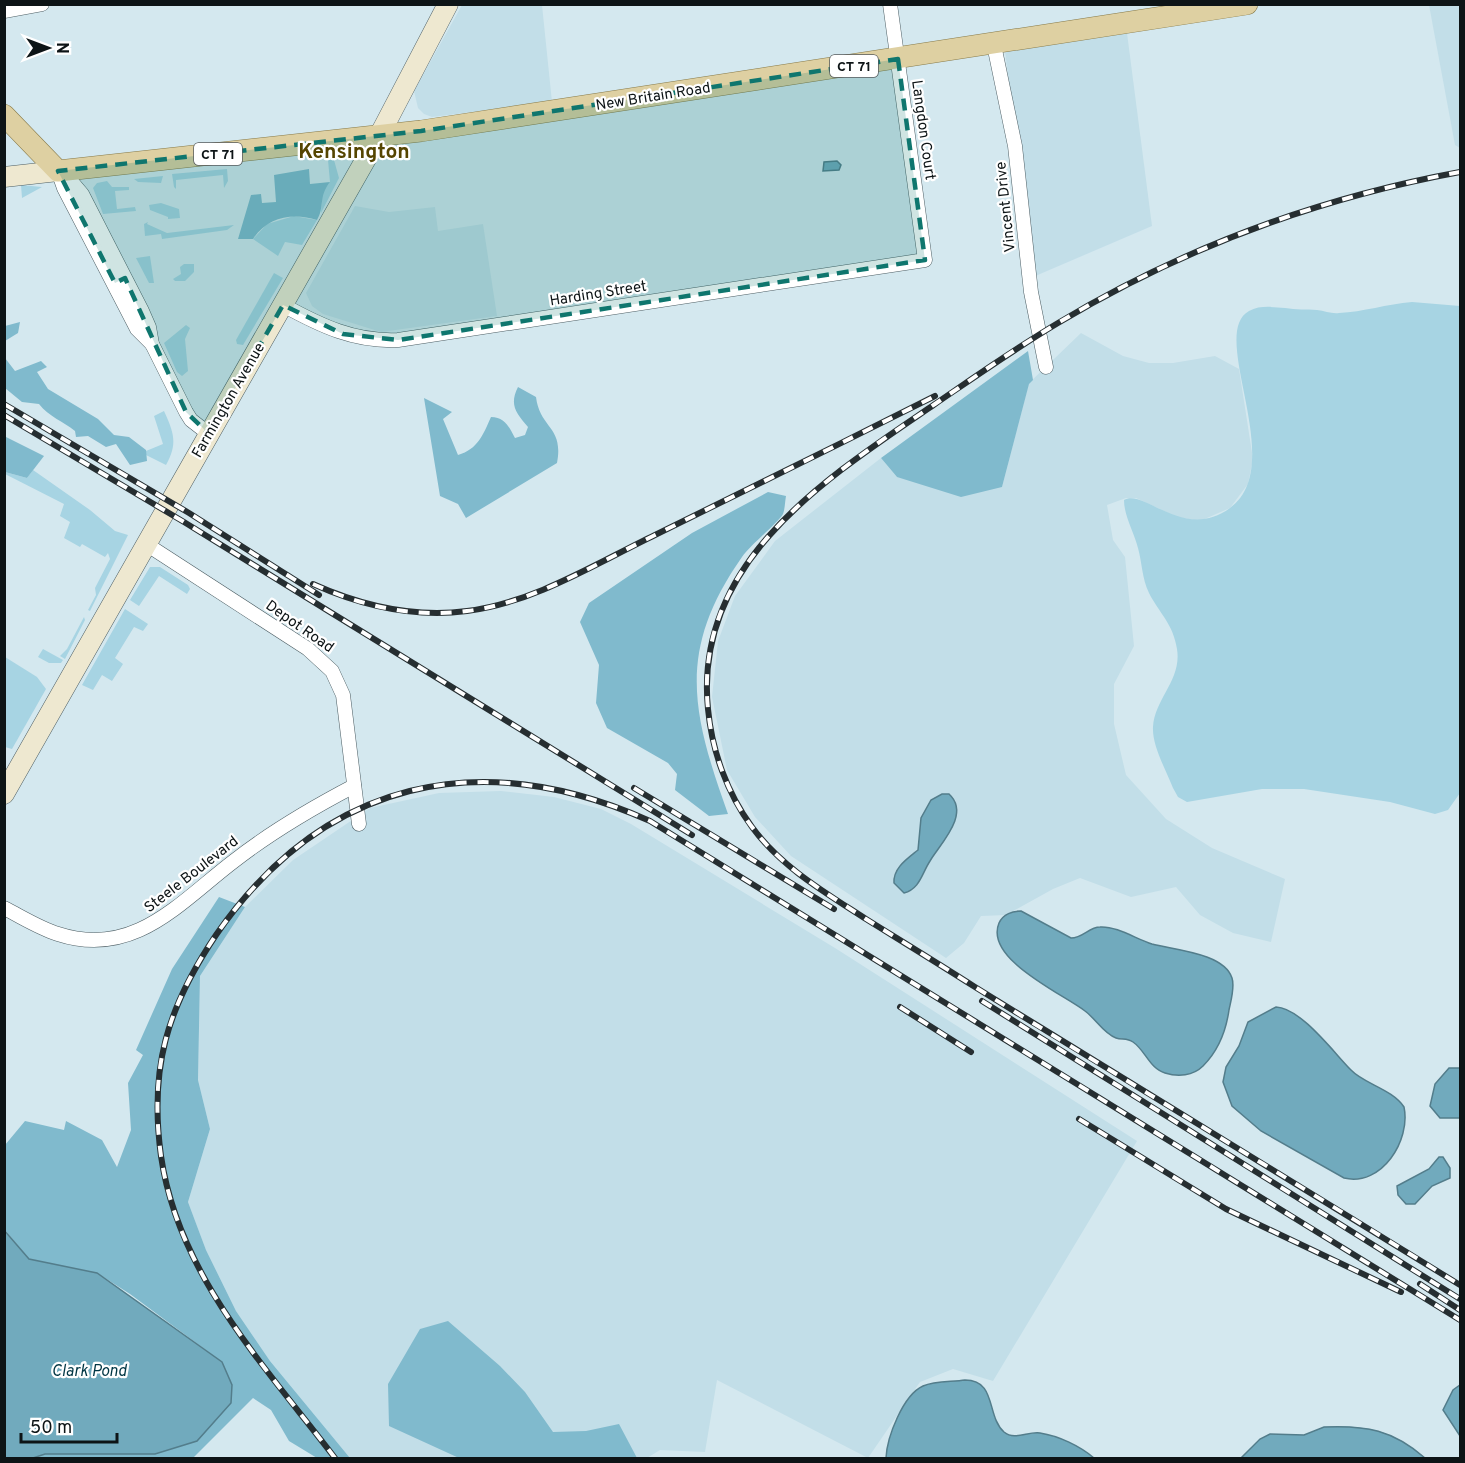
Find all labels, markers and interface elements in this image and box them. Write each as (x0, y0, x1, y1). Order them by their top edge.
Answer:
north arrow (18, 18, 78, 78)
text: N (51, 42, 71, 54)
road number: CT 71 (830, 55, 878, 77)
street label: New Britain Road (594, 79, 712, 116)
street label: Langdon Court (906, 79, 939, 181)
district label: Kensington (298, 139, 410, 166)
road number: CT 71 (194, 143, 242, 165)
street label: Vincent Drive (992, 161, 1021, 253)
street label: Harding Street (548, 277, 648, 312)
street label: Farmington Avenue (189, 340, 270, 462)
street label: Depot Road (261, 597, 337, 658)
street label: Steele Boulevard (141, 833, 243, 918)
water label: Clark Pond (52, 1362, 128, 1382)
scale bar (21, 1406, 117, 1444)
text: 50 m (30, 1417, 72, 1440)

